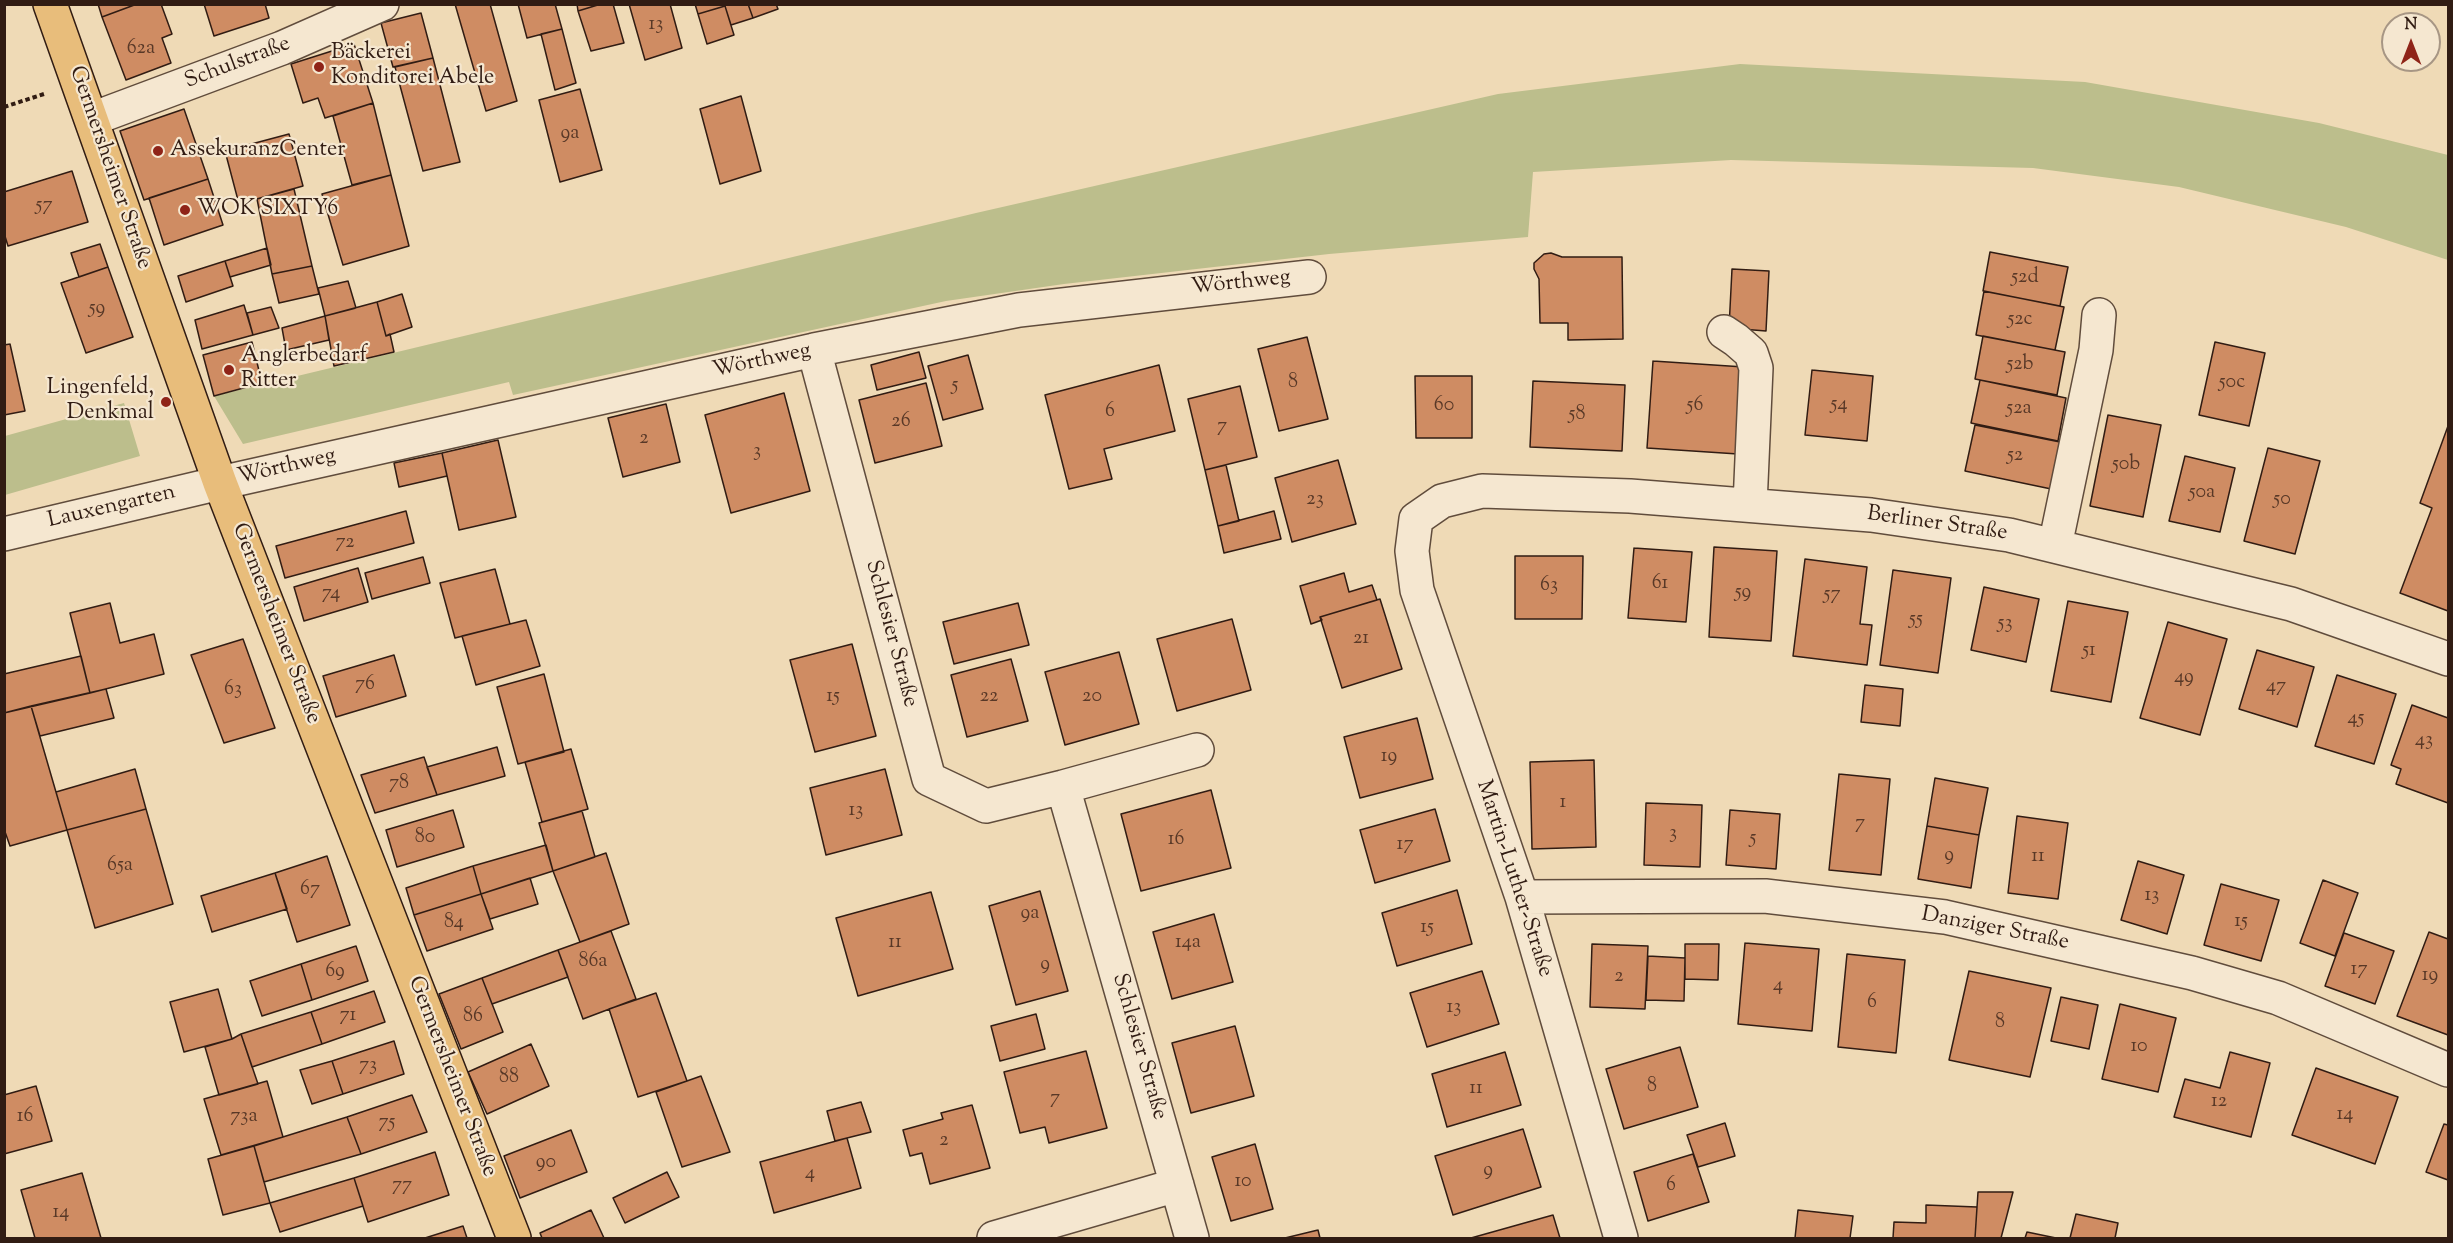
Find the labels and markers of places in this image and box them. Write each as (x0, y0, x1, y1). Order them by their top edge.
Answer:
place label: Bäckerei Konditorei Abele (331, 41, 494, 92)
marker: Bäckerei Konditorei Abele (312, 60, 326, 74)
place label: AssekuranzCenter (170, 138, 345, 164)
marker: AssekuranzCenter (151, 144, 165, 158)
place label: WOK SIXTY6 (197, 197, 338, 223)
marker: WOK SIXTY6 (178, 203, 192, 217)
place label: Anglerbedarf Ritter (241, 344, 367, 396)
marker: Anglerbedarf Ritter (222, 363, 236, 377)
place label: Lingenfeld, Denkmal (47, 376, 154, 428)
marker: Lingenfeld, Denkmal (159, 395, 173, 409)

